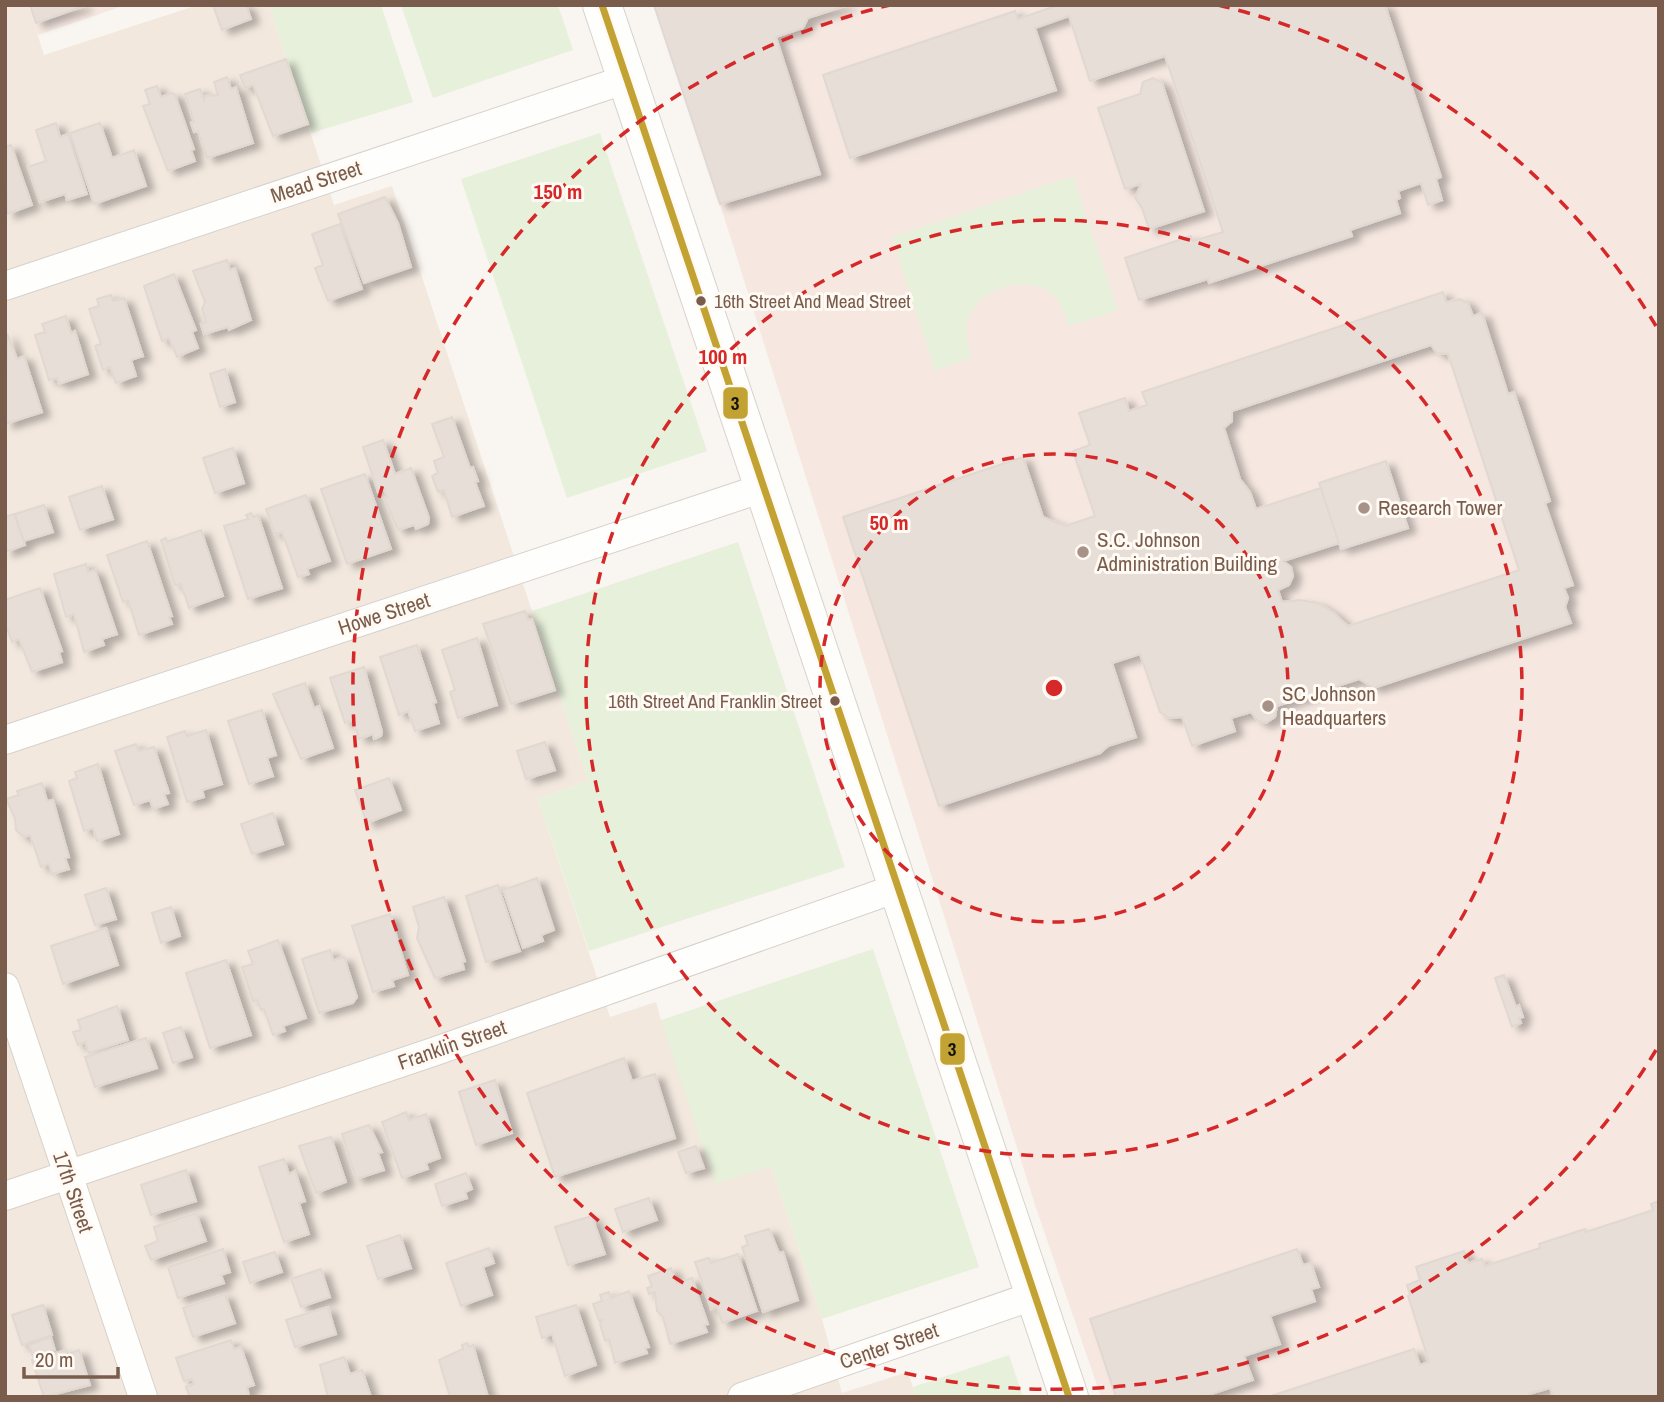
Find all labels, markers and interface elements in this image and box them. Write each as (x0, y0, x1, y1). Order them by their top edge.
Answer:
street label: Mead Street (267, 153, 365, 210)
text: 150 m (534, 177, 582, 206)
place label: 16th Street And Mead Street (714, 288, 911, 314)
marker: 16th Street And Mead Street (694, 294, 708, 308)
text: 100 m (699, 342, 747, 371)
line badge: 3 (722, 386, 749, 420)
text: 3 (731, 390, 740, 416)
place label: Research Tower (1378, 493, 1502, 522)
marker: Research Tower (1356, 500, 1372, 516)
text: 50 m (869, 508, 909, 537)
place label: S.C. Johnson Administration Building (1096, 525, 1277, 578)
marker: S.C. Johnson Administration Building (1075, 544, 1091, 560)
street label: Howe Street (334, 585, 434, 642)
centre of rings (1042, 676, 1066, 700)
place label: SC Johnson Headquarters (1282, 679, 1386, 732)
place label: 16th Street And Franklin Street (608, 688, 823, 714)
marker: 16th Street And Franklin Street (828, 694, 842, 708)
marker: SC Johnson Headquarters (1260, 698, 1276, 714)
street label: Franklin Street (394, 1012, 510, 1077)
line badge: 3 (939, 1032, 966, 1066)
text: 3 (948, 1036, 957, 1062)
street label: 17th Street (46, 1147, 101, 1237)
street label: Center Street (836, 1315, 942, 1376)
scale bar (24, 1336, 119, 1380)
text: 20 m (35, 1345, 73, 1374)

